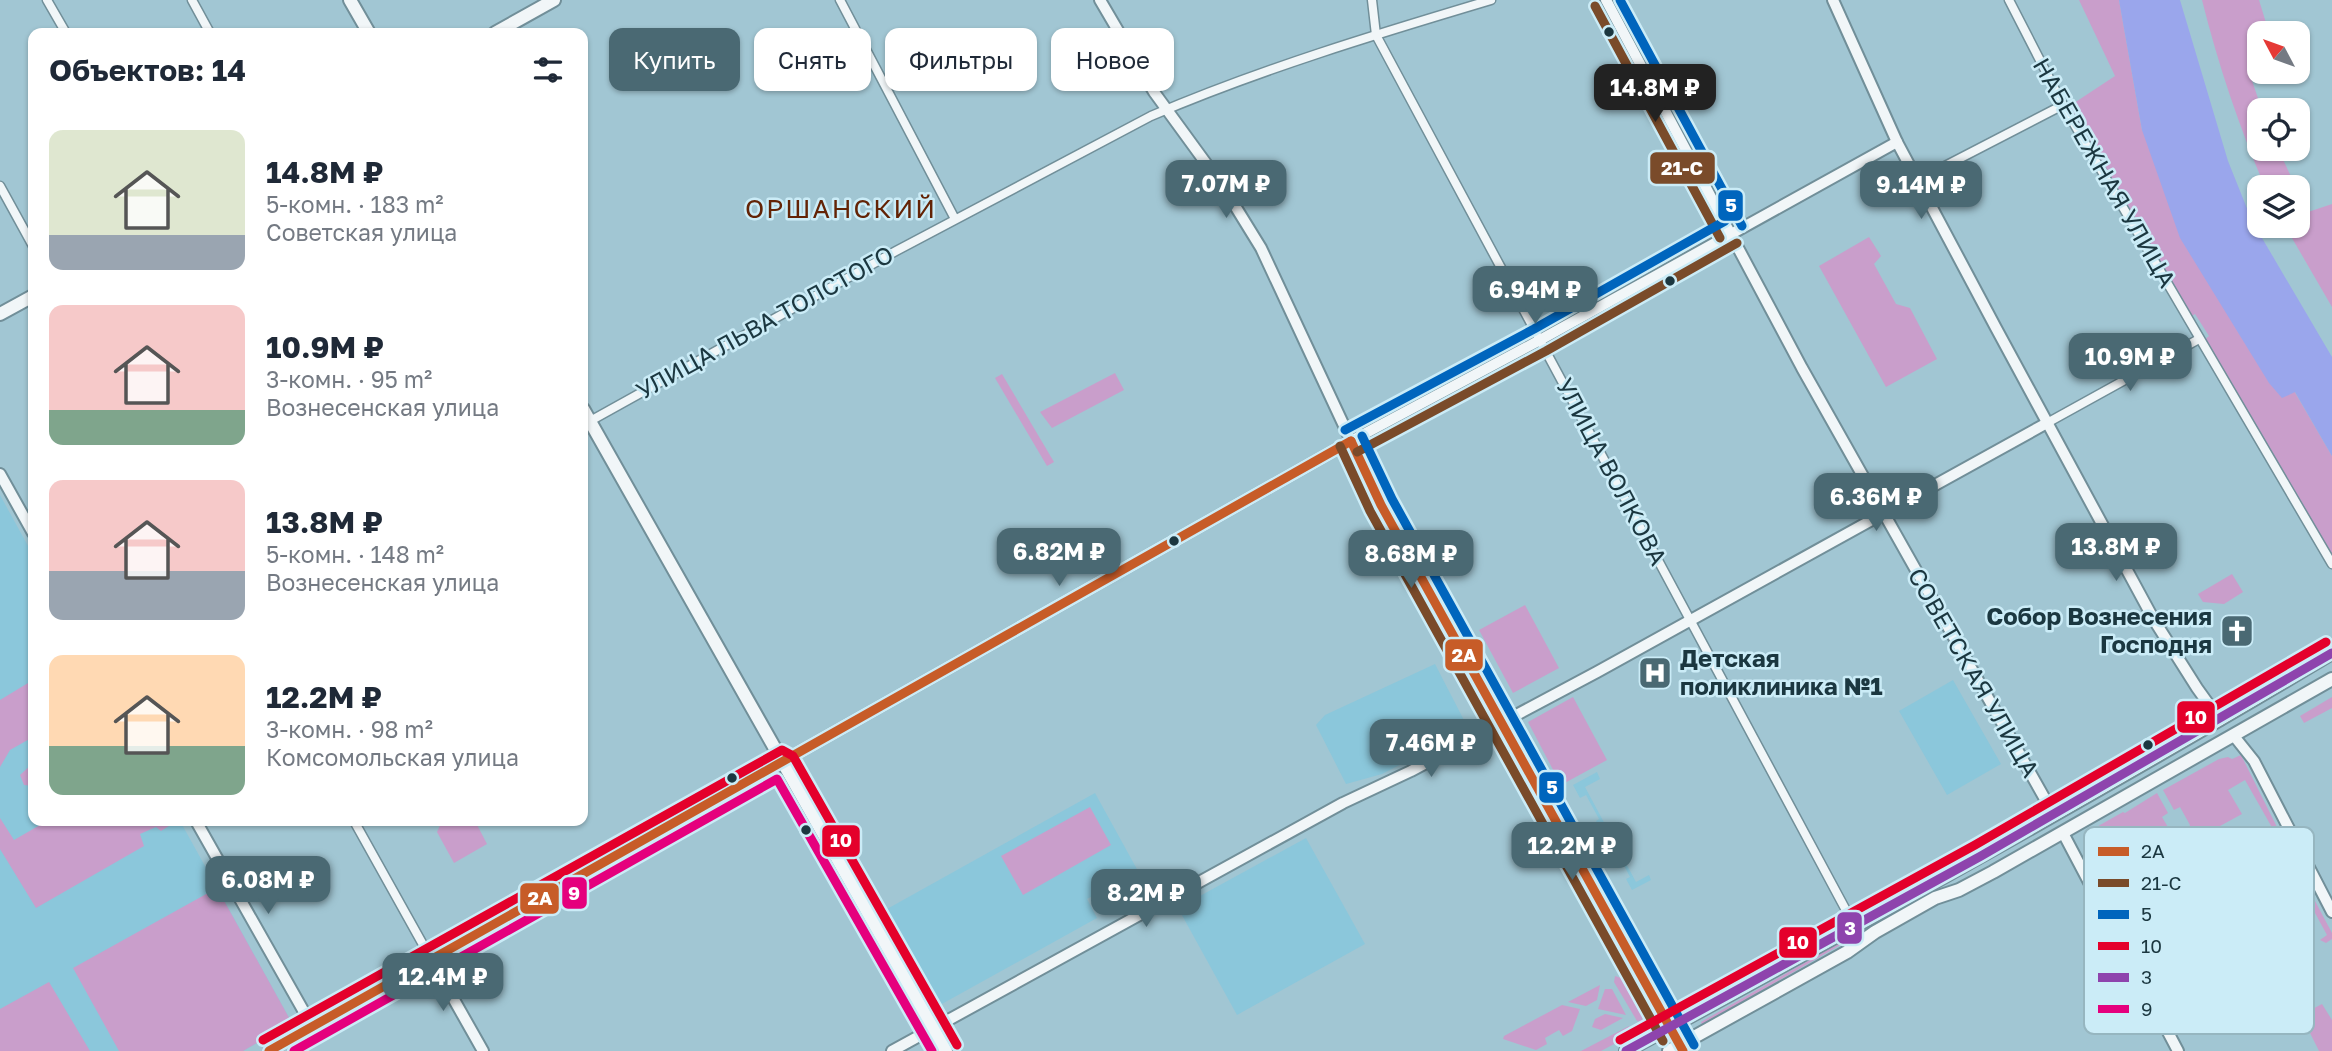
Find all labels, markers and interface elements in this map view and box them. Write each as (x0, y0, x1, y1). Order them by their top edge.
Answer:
north arrow (2247, 21, 2310, 84)
map controls (2247, 21, 2310, 238)
unlabelled marker (1602, 25, 1616, 39)
chip: Купить (609, 28, 740, 91)
chip: Снять (754, 28, 871, 91)
chip: Фильтры (885, 28, 1037, 91)
chip: Новое (1051, 28, 1174, 91)
icon: filters (529, 51, 567, 89)
text: Объектов: 14 (49, 52, 246, 88)
street label: НАБЕРЕЖНАЯ УЛИЦА (2028, 52, 2183, 292)
pin: 14.8M ₽ (1590, 64, 1720, 124)
text: 14.8M ₽ (1610, 73, 1700, 101)
button: locate (2247, 98, 2310, 161)
line badge: 21-С (1649, 151, 1716, 185)
text: 14.8M ₽ (266, 154, 383, 190)
text: 21-С (1661, 156, 1703, 179)
icon: home (105, 158, 189, 242)
pin: 7.07M ₽ (1161, 160, 1291, 220)
pin: 9.14M ₽ (1856, 162, 1986, 221)
text: 7.07M ₽ (1181, 169, 1271, 197)
text: 9.14M ₽ (1876, 170, 1966, 198)
button: layers (2247, 175, 2310, 238)
line badge: 5 (1717, 189, 1744, 222)
text: 5-комн. · 183 m² (266, 190, 444, 218)
district label: ОРШАНСКИЙ (745, 193, 937, 224)
text: 5 (1725, 193, 1737, 216)
text: Советская улица (266, 218, 457, 246)
street label: УЛИЦА ЛЬВА ТОЛСТОГО (631, 239, 898, 405)
pin: 6.94M ₽ (1470, 266, 1600, 326)
unlabelled marker (1663, 274, 1677, 288)
text: 6.94M ₽ (1489, 275, 1581, 303)
text: 10.9M ₽ (266, 329, 384, 365)
icon: home (105, 333, 189, 417)
pin: 10.9M ₽ (2065, 334, 2195, 393)
text: 10.9M ₽ (2085, 342, 2175, 370)
text: 3-комн. · 95 m² (266, 365, 432, 393)
street label: УЛИЦА ВОЛКОВА (1551, 373, 1674, 570)
text: Вознесенская улица (266, 393, 499, 421)
pin: 6.36M ₽ (1811, 474, 1941, 533)
text: 6.36M ₽ (1830, 482, 1922, 510)
text: 13.8M ₽ (266, 504, 383, 540)
icon: home (105, 508, 189, 592)
pin: 13.8M ₽ (2051, 524, 2181, 583)
pin: 6.82M ₽ (994, 528, 1124, 588)
pin: 8.68M ₽ (1346, 530, 1476, 590)
text: 13.8M ₽ (2071, 532, 2161, 560)
unlabelled marker (1167, 534, 1181, 548)
text: 6.82M ₽ (1013, 537, 1105, 565)
text: 8.68M ₽ (1364, 539, 1458, 567)
text: 5-комн. · 148 m² (266, 540, 444, 568)
street label: СОВЕТСКАЯ УЛИЦА (1903, 562, 2046, 782)
text: Вознесенская улица (266, 568, 499, 596)
place label: Собор Вознесения Господня (1986, 601, 2212, 658)
church icon: Собор Вознесения Господня (2218, 612, 2256, 650)
line badge: 2А (1444, 638, 1484, 672)
text: 2А (1451, 643, 1477, 666)
place label: Детская поликлиника №1 (1680, 643, 1883, 700)
hospital icon: Детская поликлиника №1 (1636, 654, 1674, 692)
text: 12.2M ₽ (266, 679, 382, 715)
icon: home (105, 683, 189, 767)
line badge: 10 (2176, 700, 2216, 734)
text: 10 (2185, 705, 2207, 728)
text: 3-комн. · 98 m² (266, 715, 433, 743)
pin: 7.46M ₽ (1366, 720, 1496, 779)
text: 7.46M ₽ (1386, 728, 1476, 756)
unlabelled marker (2141, 738, 2155, 752)
text: Комсомольская улица (266, 743, 519, 771)
unlabelled marker (725, 771, 739, 785)
line badge: 5 (1538, 771, 1565, 804)
text: 5 (1546, 775, 1558, 798)
pin: 12.2M ₽ (1507, 822, 1637, 882)
unlabelled marker (799, 823, 813, 837)
line badge: 10 (821, 824, 861, 858)
legend (2084, 827, 2314, 1034)
text: 10 (830, 828, 852, 851)
text: 12.2M ₽ (1527, 831, 1617, 859)
text: 2А (2141, 839, 2165, 862)
pin: 6.08M ₽ (203, 856, 333, 916)
text: 6.08M ₽ (221, 865, 315, 893)
pin: 8.2M ₽ (1089, 870, 1203, 929)
text: 21-С (2141, 871, 2181, 894)
line badge: 9 (561, 876, 588, 910)
text: 8.2M ₽ (1107, 878, 1185, 906)
text: 9 (568, 881, 580, 904)
line badge: 2А (519, 882, 560, 915)
text: 2А (527, 886, 553, 909)
text: 5 (2141, 902, 2152, 925)
line badge: 3 (1836, 911, 1863, 945)
text: 3 (1844, 916, 1856, 939)
line badge: 10 (1778, 926, 1818, 959)
text: 10 (1787, 930, 1809, 953)
text: 10 (2141, 934, 2162, 957)
pin: 12.4M ₽ (378, 954, 508, 1013)
text: 12.4M ₽ (398, 962, 488, 990)
text: 3 (2141, 965, 2152, 988)
text: 9 (2141, 997, 2153, 1020)

